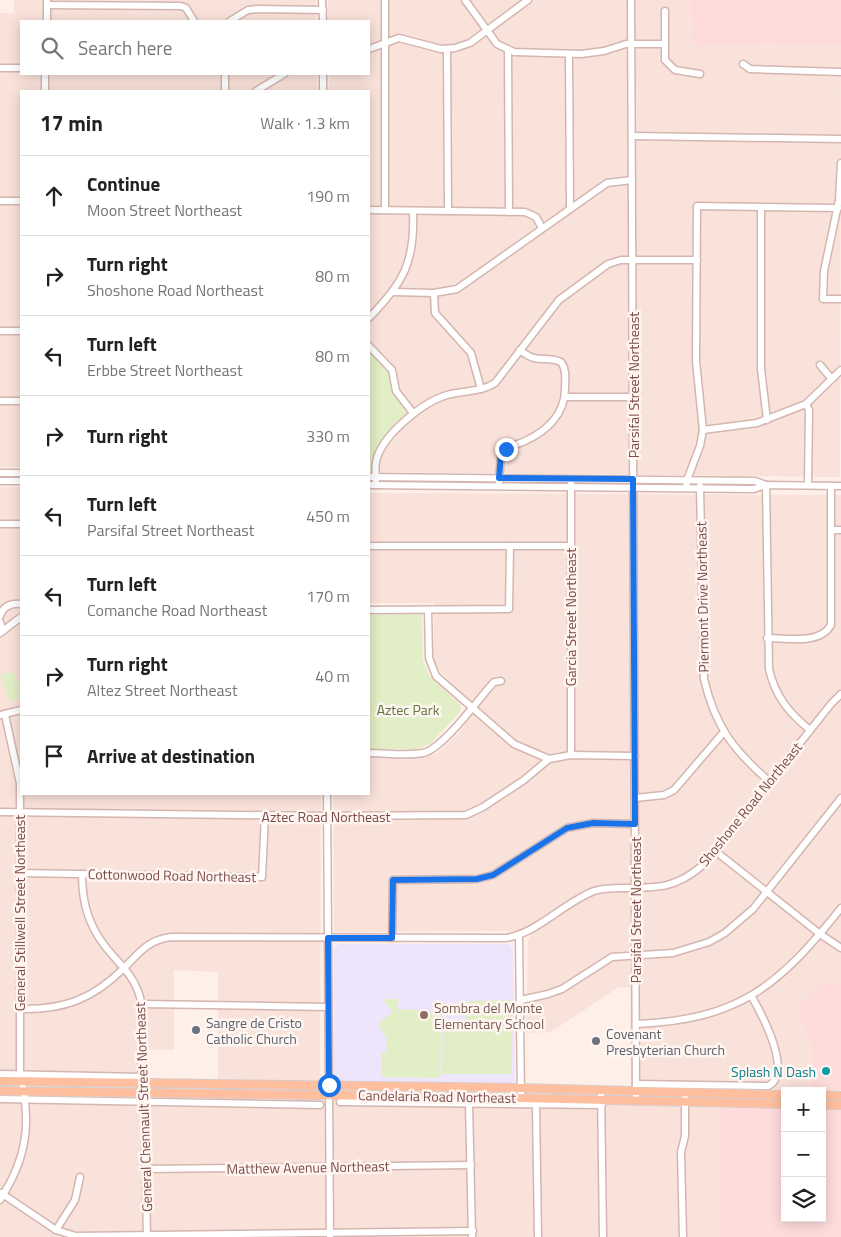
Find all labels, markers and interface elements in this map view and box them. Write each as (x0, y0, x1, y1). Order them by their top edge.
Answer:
search box (20, 20, 370, 75)
text: Search here (78, 33, 172, 62)
icon: search (38, 34, 66, 62)
text: 17 min (40, 107, 103, 139)
text: Walk · 1.3 km (260, 111, 350, 135)
text: Continue (87, 169, 160, 198)
icon: ahead (40, 182, 68, 210)
text: 190 m (306, 184, 350, 208)
text: Moon Street Northeast (87, 198, 242, 222)
text: Turn right (87, 249, 168, 278)
icon: right (40, 262, 68, 290)
text: 80 m (315, 264, 350, 288)
text: Shoshone Road Northeast (87, 278, 264, 302)
street label: Parsifal Street Northeast (623, 312, 644, 458)
text: Turn left (87, 329, 157, 358)
icon: left (40, 342, 68, 370)
text: 80 m (315, 344, 350, 368)
text: Erbbe Street Northeast (87, 358, 243, 382)
text: Turn right (87, 421, 168, 450)
icon: right (40, 422, 68, 450)
text: 330 m (306, 424, 350, 448)
route end (495, 438, 518, 461)
text: Turn left (87, 489, 157, 518)
icon: left (40, 502, 68, 530)
text: 450 m (306, 504, 350, 528)
text: Parsifal Street Northeast (87, 518, 254, 542)
street label: Piermont Drive Northeast (690, 521, 714, 673)
street label: Garcia Street Northeast (560, 548, 581, 686)
text: Turn left (87, 569, 157, 598)
icon: left (40, 582, 68, 610)
text: 170 m (306, 584, 350, 608)
text: Comanche Road Northeast (87, 598, 267, 622)
text: Turn right (87, 649, 168, 678)
icon: right (40, 662, 68, 690)
text: 40 m (315, 664, 350, 688)
text: Altez Street Northeast (87, 678, 238, 702)
park label: Aztec Park (377, 699, 440, 720)
street label: Shoshone Road Northeast (693, 737, 807, 871)
text: Arrive at destination (87, 741, 255, 770)
icon: arrive (40, 742, 68, 770)
street label: Aztec Road Northeast (262, 806, 391, 827)
street label: General Stillwell Street Northeast (9, 815, 30, 1011)
street label: Parsifal Street Northeast (625, 837, 646, 983)
street label: Cottonwood Road Northeast (88, 863, 256, 887)
place label: Sombra del Monte Elementary School (434, 997, 544, 1034)
street label: General Chennault Street Northeast (129, 1002, 157, 1212)
marker: Sombra del Monte Elementary School (418, 1009, 430, 1021)
place label: Sangre de Cristo Catholic Church (206, 1012, 302, 1049)
place label: Covenant Presbyterian Church (606, 1023, 725, 1060)
marker: Sangre de Cristo Catholic Church (190, 1024, 202, 1036)
marker: Covenant Presbyterian Church (590, 1035, 602, 1047)
place label: Splash N Dash (731, 1061, 816, 1082)
marker: Splash N Dash (820, 1065, 832, 1077)
route start (318, 1074, 341, 1097)
street label: Candelaria Road Northeast (358, 1084, 516, 1108)
map controls (781, 1087, 826, 1222)
button: + (781, 1087, 826, 1132)
button: − (781, 1132, 826, 1177)
street label: Matthew Avenue Northeast (226, 1155, 390, 1179)
button: layers (781, 1177, 826, 1222)

